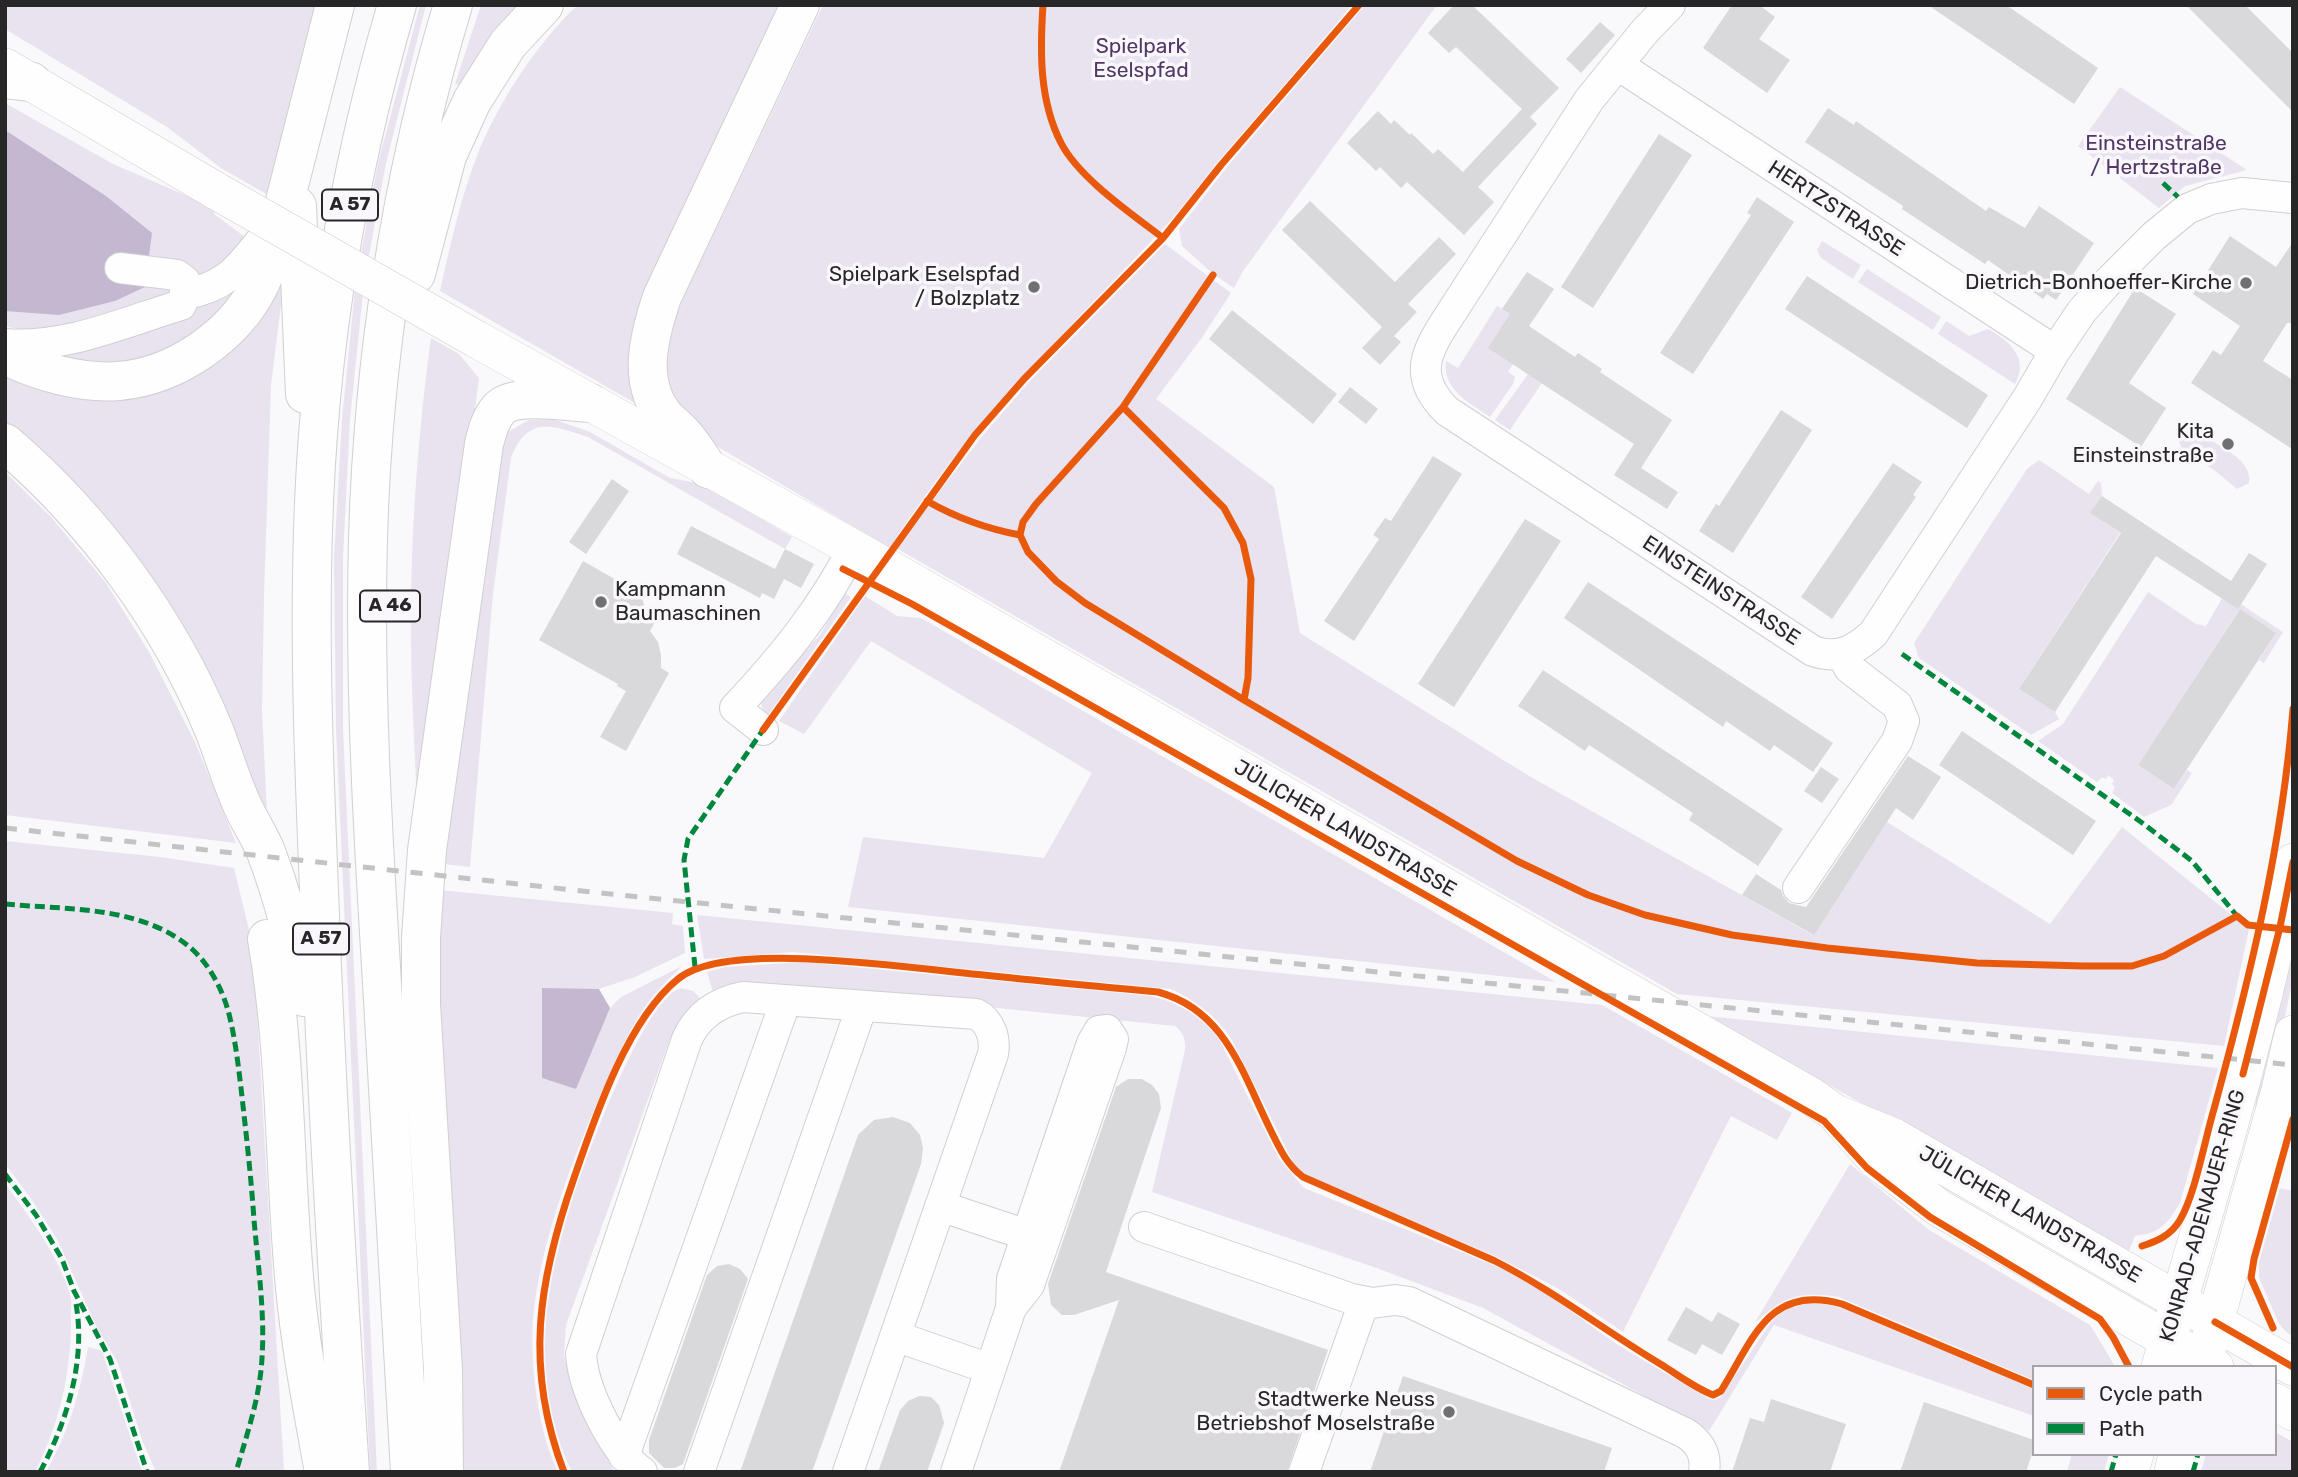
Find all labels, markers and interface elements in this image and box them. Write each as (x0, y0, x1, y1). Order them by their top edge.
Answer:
park label: Spielpark Eselspfad (1093, 34, 1189, 84)
park label: Einsteinstraße / Hertzstraße (2085, 131, 2227, 181)
street label: HERTZSTRASSE (1763, 156, 1909, 262)
road number: A 57 (322, 190, 378, 220)
place label: Spielpark Eselspfad / Bolzplatz (829, 262, 1020, 312)
place label: Dietrich-Bonhoeffer-Kirche (1965, 270, 2232, 296)
marker: Dietrich-Bonhoeffer-Kirche (2238, 275, 2254, 291)
marker: Spielpark Eselspfad / Bolzplatz (1026, 279, 1042, 295)
place label: Kita Einsteinstraße (2073, 419, 2214, 469)
marker: Kita Einsteinstraße (2220, 436, 2236, 452)
street label: EINSTEINSTRASSE (1638, 531, 1804, 651)
place label: Kampmann Baumaschinen (615, 577, 761, 627)
road number: A 46 (360, 590, 420, 622)
marker: Kampmann Baumaschinen (593, 594, 609, 610)
street label: JÜLICHER LANDSTRASSE (1229, 755, 1461, 903)
road number: A 57 (293, 923, 349, 954)
street label: KONRAD-ADENAUER-RING (2155, 1087, 2251, 1345)
street label: JÜLICHER LANDSTRASSE (1914, 1141, 2146, 1289)
legend (2032, 1365, 2277, 1456)
text: Cycle path (2099, 1381, 2203, 1406)
place label: Stadtwerke Neuss Betriebshof Moselstraße (1196, 1387, 1435, 1437)
marker: Stadtwerke Neuss Betriebshof Moselstraße (1441, 1404, 1457, 1420)
text: Path (2099, 1416, 2145, 1441)

